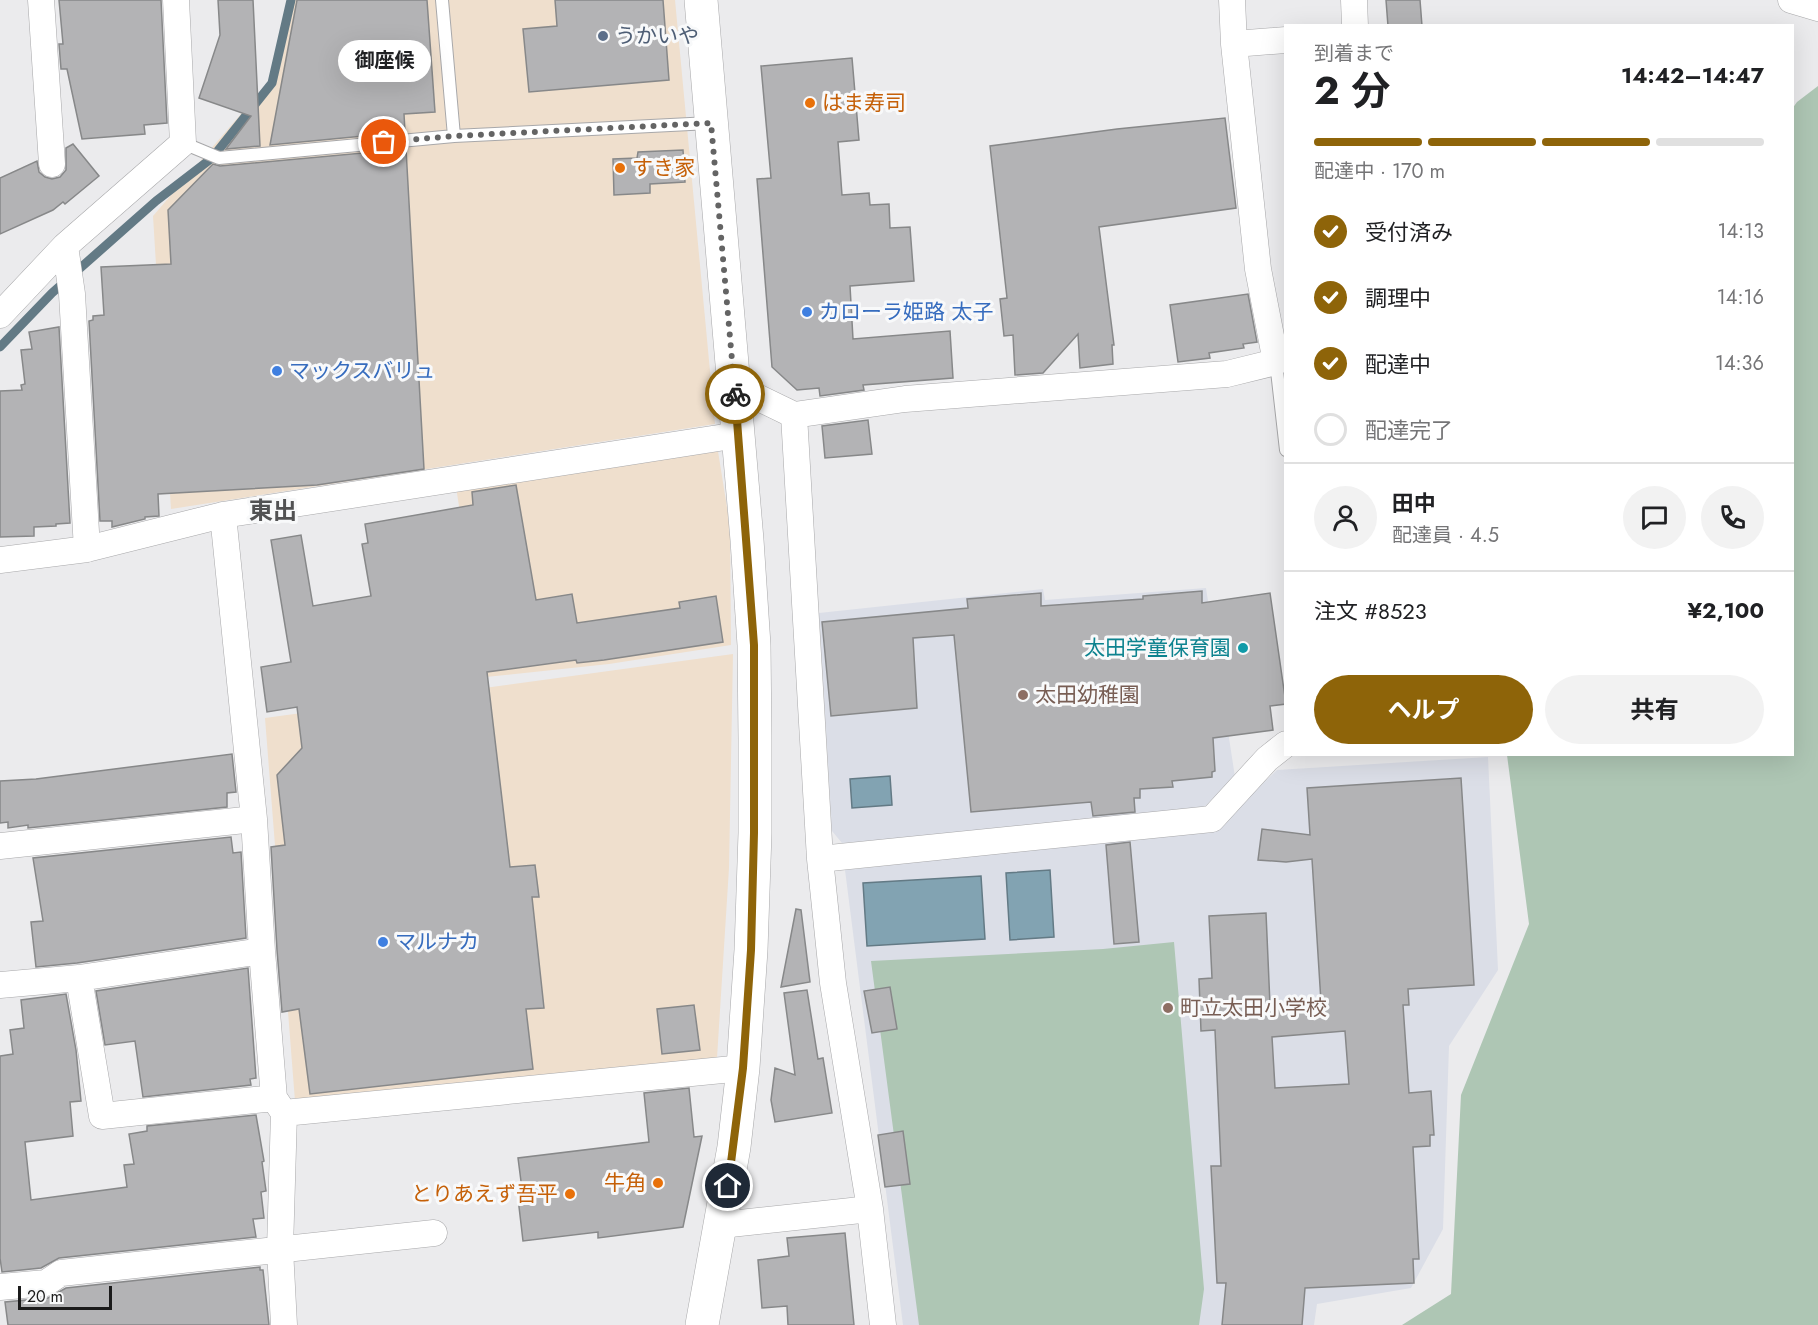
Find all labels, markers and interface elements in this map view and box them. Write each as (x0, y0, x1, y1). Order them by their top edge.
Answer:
place label: うかいや (615, 21, 699, 51)
marker: うかいや (596, 29, 610, 43)
text: 到着まで (1314, 39, 1394, 68)
callout: 御座候 (338, 40, 430, 82)
text: 御座候 (355, 46, 415, 75)
text: 14:42–14:47 (1621, 59, 1764, 91)
text: 2 分 (1314, 62, 1390, 119)
place label: はま寿司 (822, 88, 906, 118)
marker: はま寿司 (803, 96, 817, 110)
pin (358, 116, 409, 167)
icon: bag (367, 125, 400, 158)
place label: すき家 (632, 153, 695, 183)
text: 配達中 · 170 m (1314, 157, 1445, 186)
marker: すき家 (613, 161, 627, 175)
icon: check (1314, 215, 1347, 248)
text: 受付済み (1365, 216, 1453, 248)
text: 14:13 (1717, 217, 1764, 246)
icon: check (1314, 281, 1347, 314)
text: 調理中 (1365, 282, 1431, 314)
text: 14:16 (1717, 283, 1764, 312)
place label: カローラ姫路 太子 (819, 297, 993, 327)
marker: カローラ姫路 太子 (800, 305, 814, 319)
icon: check (1314, 347, 1347, 380)
text: 配達中 (1365, 348, 1431, 380)
text: 14:36 (1715, 349, 1764, 378)
place label: マックスバリュ (289, 356, 435, 386)
marker: マックスバリュ (270, 364, 284, 378)
courier (705, 364, 765, 424)
icon: bike (719, 378, 752, 411)
text: 配達完了 (1365, 414, 1453, 446)
button: person (1314, 486, 1377, 549)
button: chat (1623, 486, 1686, 549)
button: phone (1701, 486, 1764, 549)
text: 田中 (1392, 487, 1436, 519)
district label: 東出 (249, 493, 297, 528)
text: 配達員 · 4.5 (1392, 521, 1499, 550)
text: ¥2,100 (1687, 594, 1764, 626)
text: 注文 #8523 (1314, 595, 1427, 627)
place label: 太田学童保育園 (1084, 633, 1231, 663)
marker: 太田学童保育園 (1236, 641, 1250, 655)
button: ヘルプ (1314, 675, 1533, 744)
button: 共有 (1545, 675, 1764, 744)
place label: 太田幼稚園 (1035, 680, 1140, 710)
marker: 太田幼稚園 (1016, 688, 1030, 702)
place label: マルナカ (395, 927, 479, 957)
marker: マルナカ (376, 935, 390, 949)
place label: 町立太田小学校 (1180, 993, 1327, 1023)
marker: 町立太田小学校 (1161, 1001, 1175, 1015)
pin (702, 1160, 753, 1211)
place label: 牛角 (604, 1168, 646, 1198)
icon: home (711, 1169, 744, 1202)
marker: 牛角 (651, 1176, 665, 1190)
place label: とりあえず吾平 (411, 1179, 558, 1209)
marker: とりあえず吾平 (563, 1187, 577, 1201)
scale bar (18, 1283, 112, 1310)
text: 20 m (27, 1285, 63, 1308)

